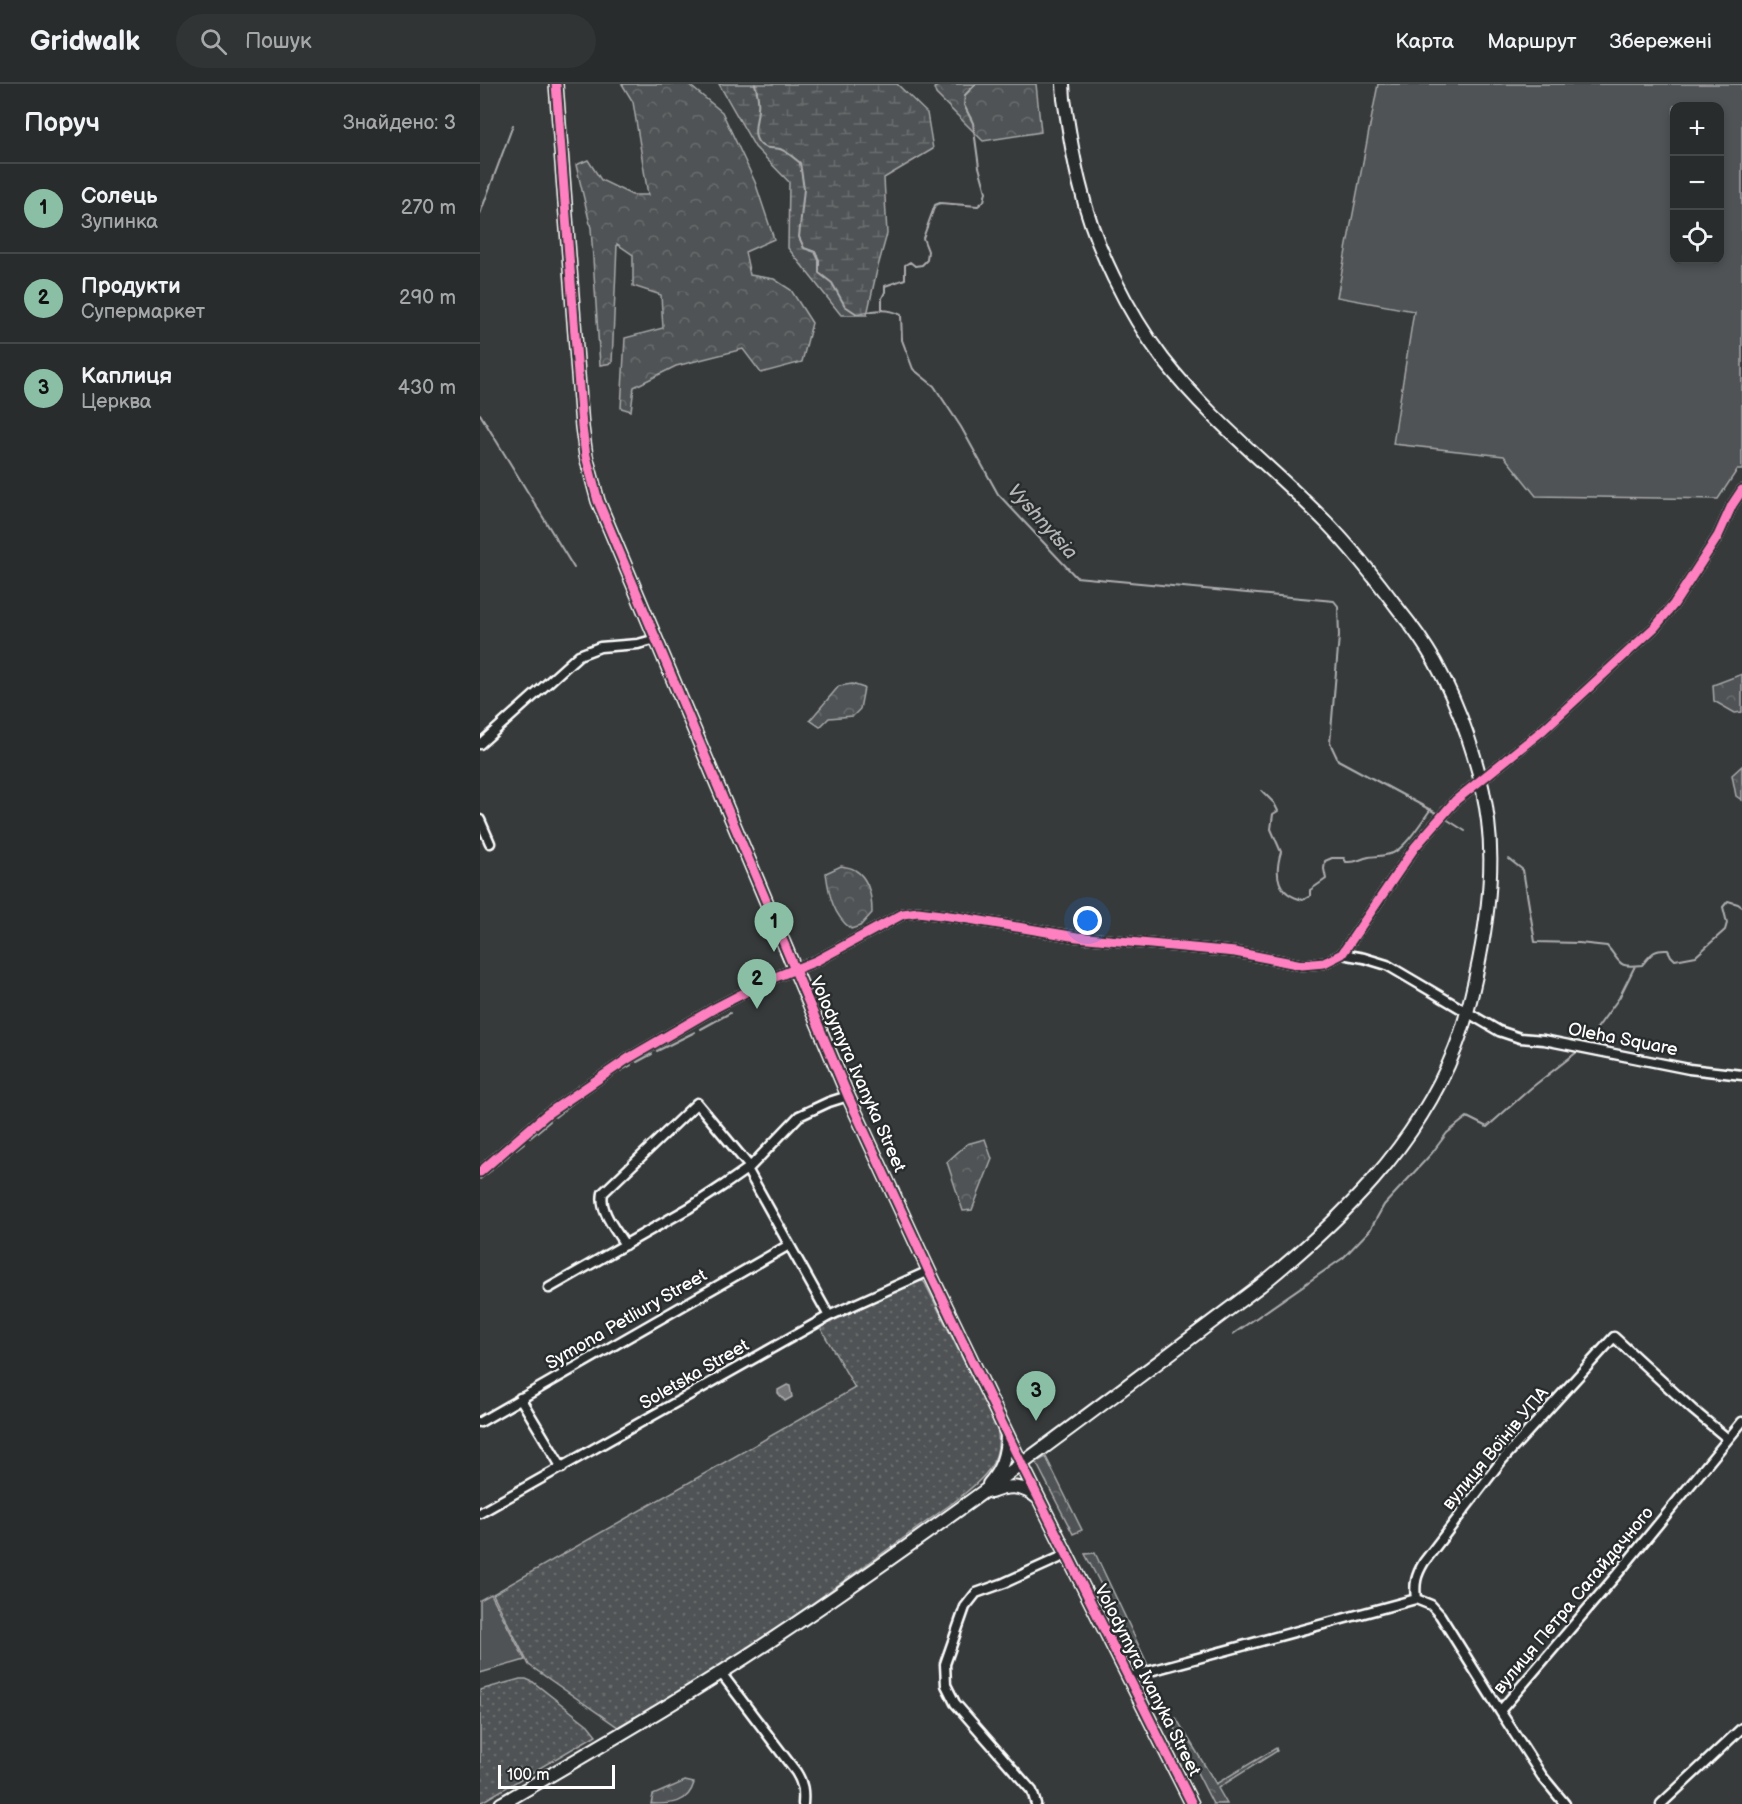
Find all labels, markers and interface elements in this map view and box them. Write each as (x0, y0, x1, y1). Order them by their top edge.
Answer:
search box (176, 14, 596, 68)
text: Gridwalk (30, 25, 140, 58)
icon: search (197, 25, 230, 58)
text: Пошук (245, 28, 312, 55)
text: Карта (1395, 29, 1454, 54)
text: Маршрут (1487, 29, 1577, 54)
text: Збережені (1610, 29, 1712, 54)
map controls (1670, 102, 1724, 264)
button: + (1670, 102, 1724, 156)
text: Поруч (24, 108, 100, 139)
text: Знайдено: 3 (343, 111, 456, 135)
button: − (1670, 156, 1724, 210)
text: Солець (81, 183, 157, 210)
text: 1 (39, 196, 48, 220)
text: 270 m (401, 196, 456, 220)
text: Зупинка (81, 210, 158, 234)
button: locate (1670, 210, 1724, 264)
text: Продукти (81, 273, 181, 300)
text: 2 (38, 286, 49, 310)
text: 290 m (399, 286, 456, 310)
text: Супермаркет (81, 300, 205, 324)
text: Каплиця (81, 363, 172, 390)
text: 3 (38, 376, 49, 400)
text: 430 m (398, 376, 456, 400)
text: Церква (81, 390, 152, 414)
water label: Vyshnytsia (1002, 479, 1082, 564)
pin: 1 (754, 902, 794, 952)
your location (1073, 906, 1102, 935)
pin: 2 (738, 960, 776, 1009)
street label: Volodymyra Ivanyka Street (805, 973, 910, 1176)
street label: Oleha Square (1566, 1019, 1680, 1060)
street label: Symona Petliury Street (542, 1264, 711, 1374)
street label: Soletska Street (636, 1334, 753, 1414)
pin: 3 (1016, 1372, 1056, 1421)
street label: вулиця Воїнів УПА (1438, 1383, 1553, 1514)
street label: вулиця Петра Сагайдачного (1489, 1503, 1658, 1698)
street label: Volodymyra Ivanyka Street (1090, 1581, 1205, 1780)
scale bar (498, 1762, 615, 1790)
text: 100 m (507, 1766, 550, 1785)

